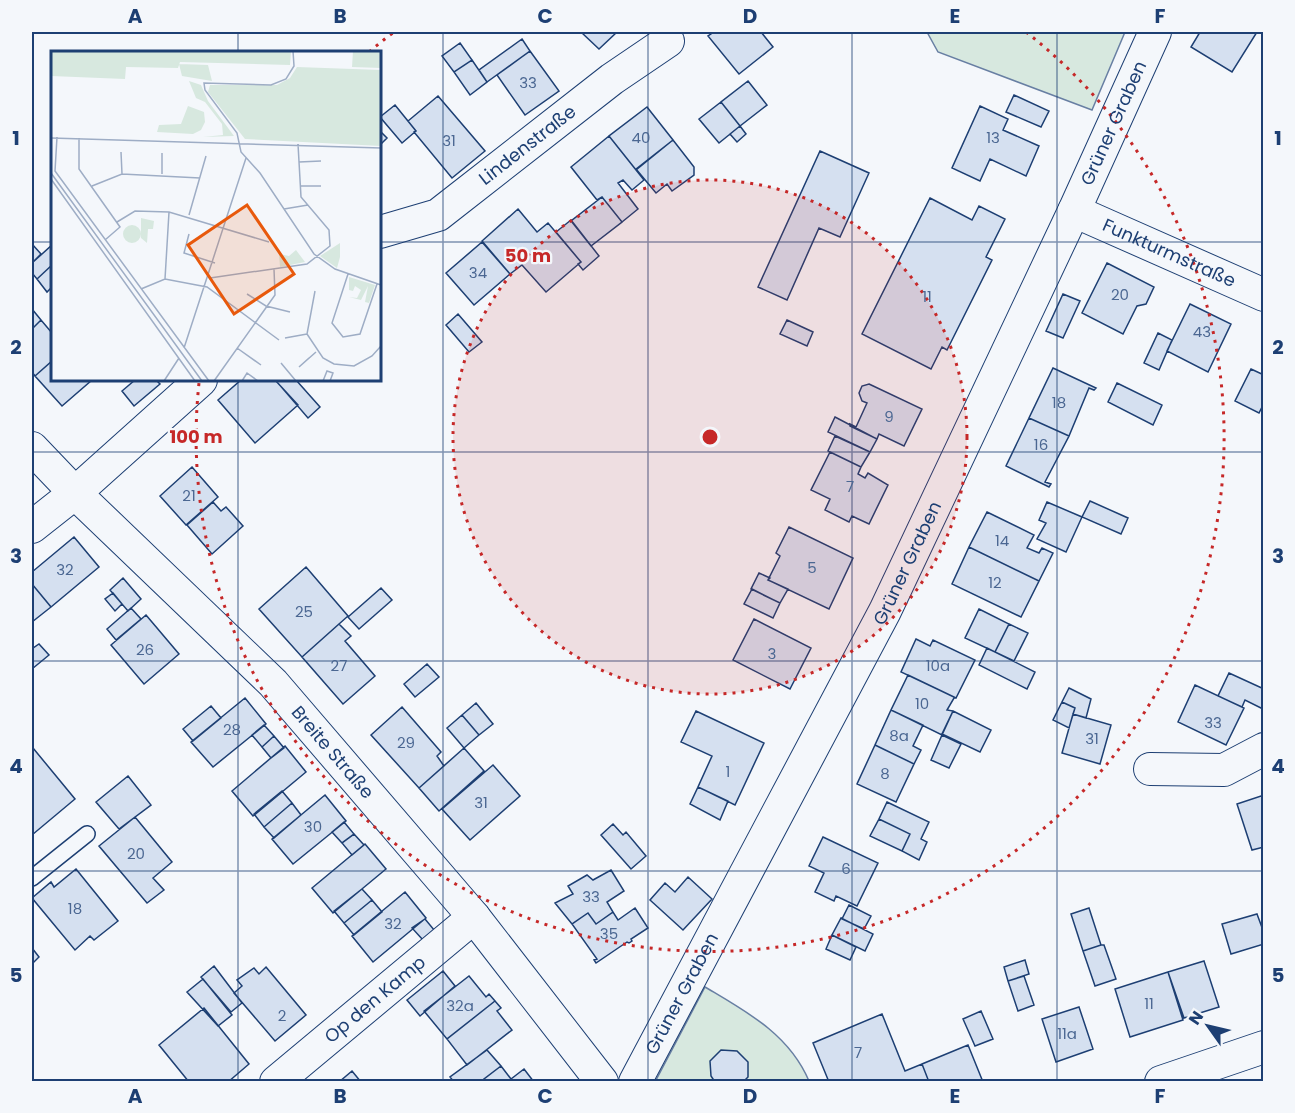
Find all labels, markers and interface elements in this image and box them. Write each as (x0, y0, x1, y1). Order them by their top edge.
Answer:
text: A (128, 2, 143, 30)
text: B (333, 2, 347, 30)
text: C (537, 2, 553, 30)
text: D (743, 2, 757, 30)
text: E (950, 2, 960, 30)
text: F (1155, 2, 1166, 30)
inset map (51, 51, 381, 381)
street label: Grüner Graben (1074, 57, 1152, 189)
house number: 33 (519, 72, 537, 93)
street label: Lindenstraße (473, 99, 581, 191)
text: 1 (12, 124, 20, 152)
text: 1 (1274, 124, 1282, 152)
house number: 40 (632, 127, 650, 148)
house number: 13 (986, 127, 1000, 148)
house number: 31 (442, 130, 456, 151)
street label: Funkturmstraße (1099, 212, 1240, 293)
text: 50 m (505, 243, 551, 268)
house number: 34 (469, 262, 487, 283)
house number: 20 (1111, 284, 1129, 305)
house number: 11 (922, 286, 932, 307)
house number: 43 (1193, 321, 1211, 342)
text: 2 (10, 333, 22, 361)
text: 2 (1272, 333, 1284, 361)
house number: 18 (1052, 392, 1066, 413)
house number: 9 (884, 406, 894, 427)
text: 100 m (169, 424, 223, 449)
centre of rings (700, 427, 720, 447)
house number: 16 (1034, 434, 1048, 455)
house number: 7 (846, 476, 854, 497)
house number: 21 (182, 485, 196, 506)
street label: Grüner Graben (867, 497, 947, 629)
house number: 14 (995, 530, 1009, 551)
text: 3 (10, 542, 22, 570)
text: 3 (1272, 542, 1284, 570)
house number: 5 (807, 557, 817, 578)
house number: 32 (56, 559, 74, 580)
house number: 12 (988, 572, 1002, 593)
house number: 25 (295, 601, 313, 622)
house number: 26 (136, 639, 154, 660)
house number: 3 (768, 643, 776, 664)
house number: 27 (331, 655, 347, 676)
house number: 10a (926, 655, 950, 676)
house number: 10 (915, 693, 929, 714)
street label: Breite Straße (286, 700, 380, 804)
house number: 33 (1204, 712, 1222, 733)
house number: 28 (223, 719, 241, 740)
house number: 8a (889, 725, 909, 746)
house number: 31 (1085, 728, 1099, 749)
house number: 29 (397, 732, 415, 753)
text: 4 (9, 752, 23, 780)
text: 4 (1271, 752, 1285, 780)
house number: 1 (726, 761, 730, 782)
house number: 8 (880, 763, 890, 784)
house number: 31 (474, 792, 488, 813)
house number: 30 (304, 816, 322, 837)
house number: 20 (127, 843, 145, 864)
house number: 6 (841, 858, 851, 879)
house number: 33 (582, 886, 600, 907)
house number: 18 (68, 898, 82, 919)
house number: 32 (384, 913, 402, 934)
house number: 35 (600, 923, 618, 944)
street label: Grüner Graben (639, 928, 724, 1059)
street label: Op den Kamp (319, 950, 431, 1048)
text: 5 (10, 961, 23, 989)
text: 5 (1272, 961, 1285, 989)
house number: 11 (1144, 993, 1154, 1014)
house number: 32a (446, 995, 474, 1016)
north arrow (1178, 996, 1238, 1056)
house number: 2 (278, 1005, 286, 1026)
text: N (1183, 1006, 1209, 1029)
house number: 11a (1057, 1023, 1077, 1044)
house number: 7 (854, 1042, 862, 1063)
text: A (128, 1082, 143, 1110)
text: B (333, 1082, 347, 1110)
text: C (537, 1082, 553, 1110)
text: D (743, 1082, 757, 1110)
text: E (950, 1082, 960, 1110)
text: F (1155, 1082, 1166, 1110)

